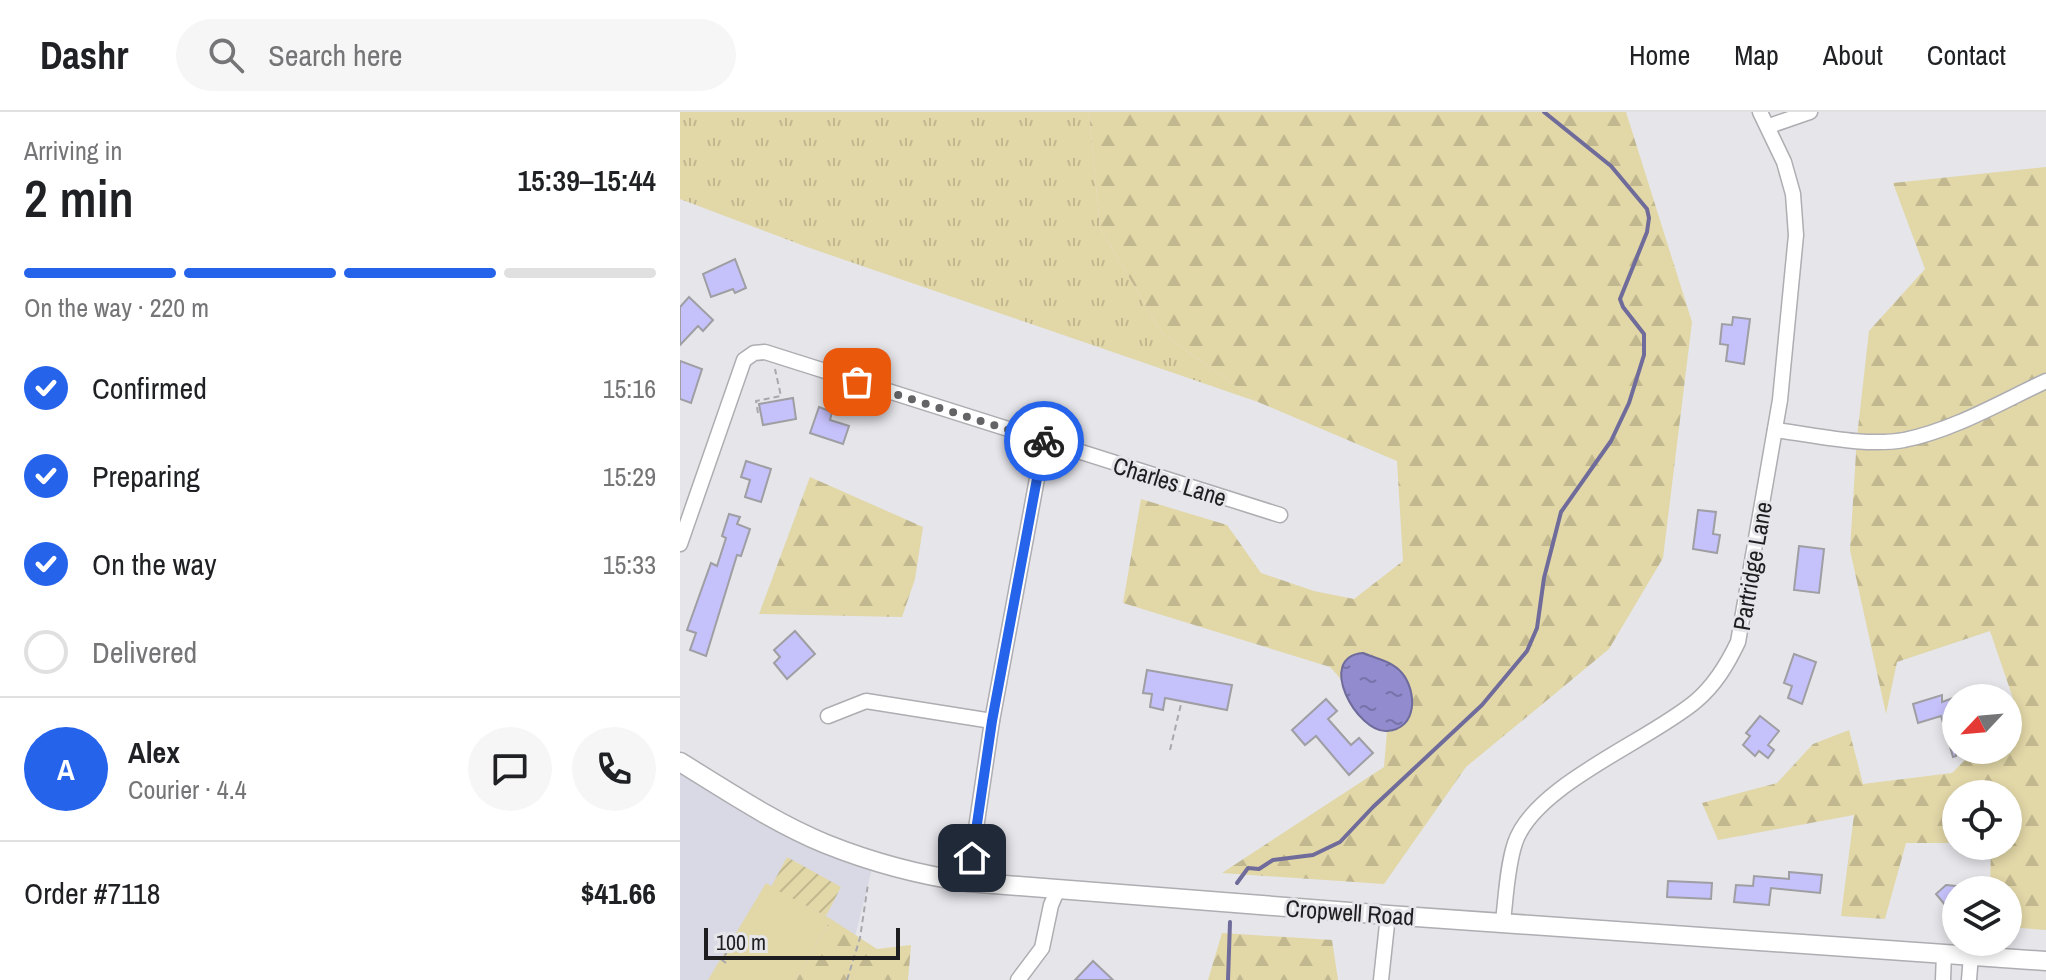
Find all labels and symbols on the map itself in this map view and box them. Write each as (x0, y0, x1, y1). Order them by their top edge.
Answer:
pin (823, 348, 891, 416)
courier (1004, 401, 1084, 481)
street label: Charles Lane (1109, 449, 1231, 513)
street label: Partridge Lane (1725, 499, 1779, 633)
north arrow (1942, 684, 2022, 764)
pin (938, 824, 1006, 892)
street label: Cropwell Road (1285, 892, 1415, 932)
scale bar (704, 924, 900, 960)

